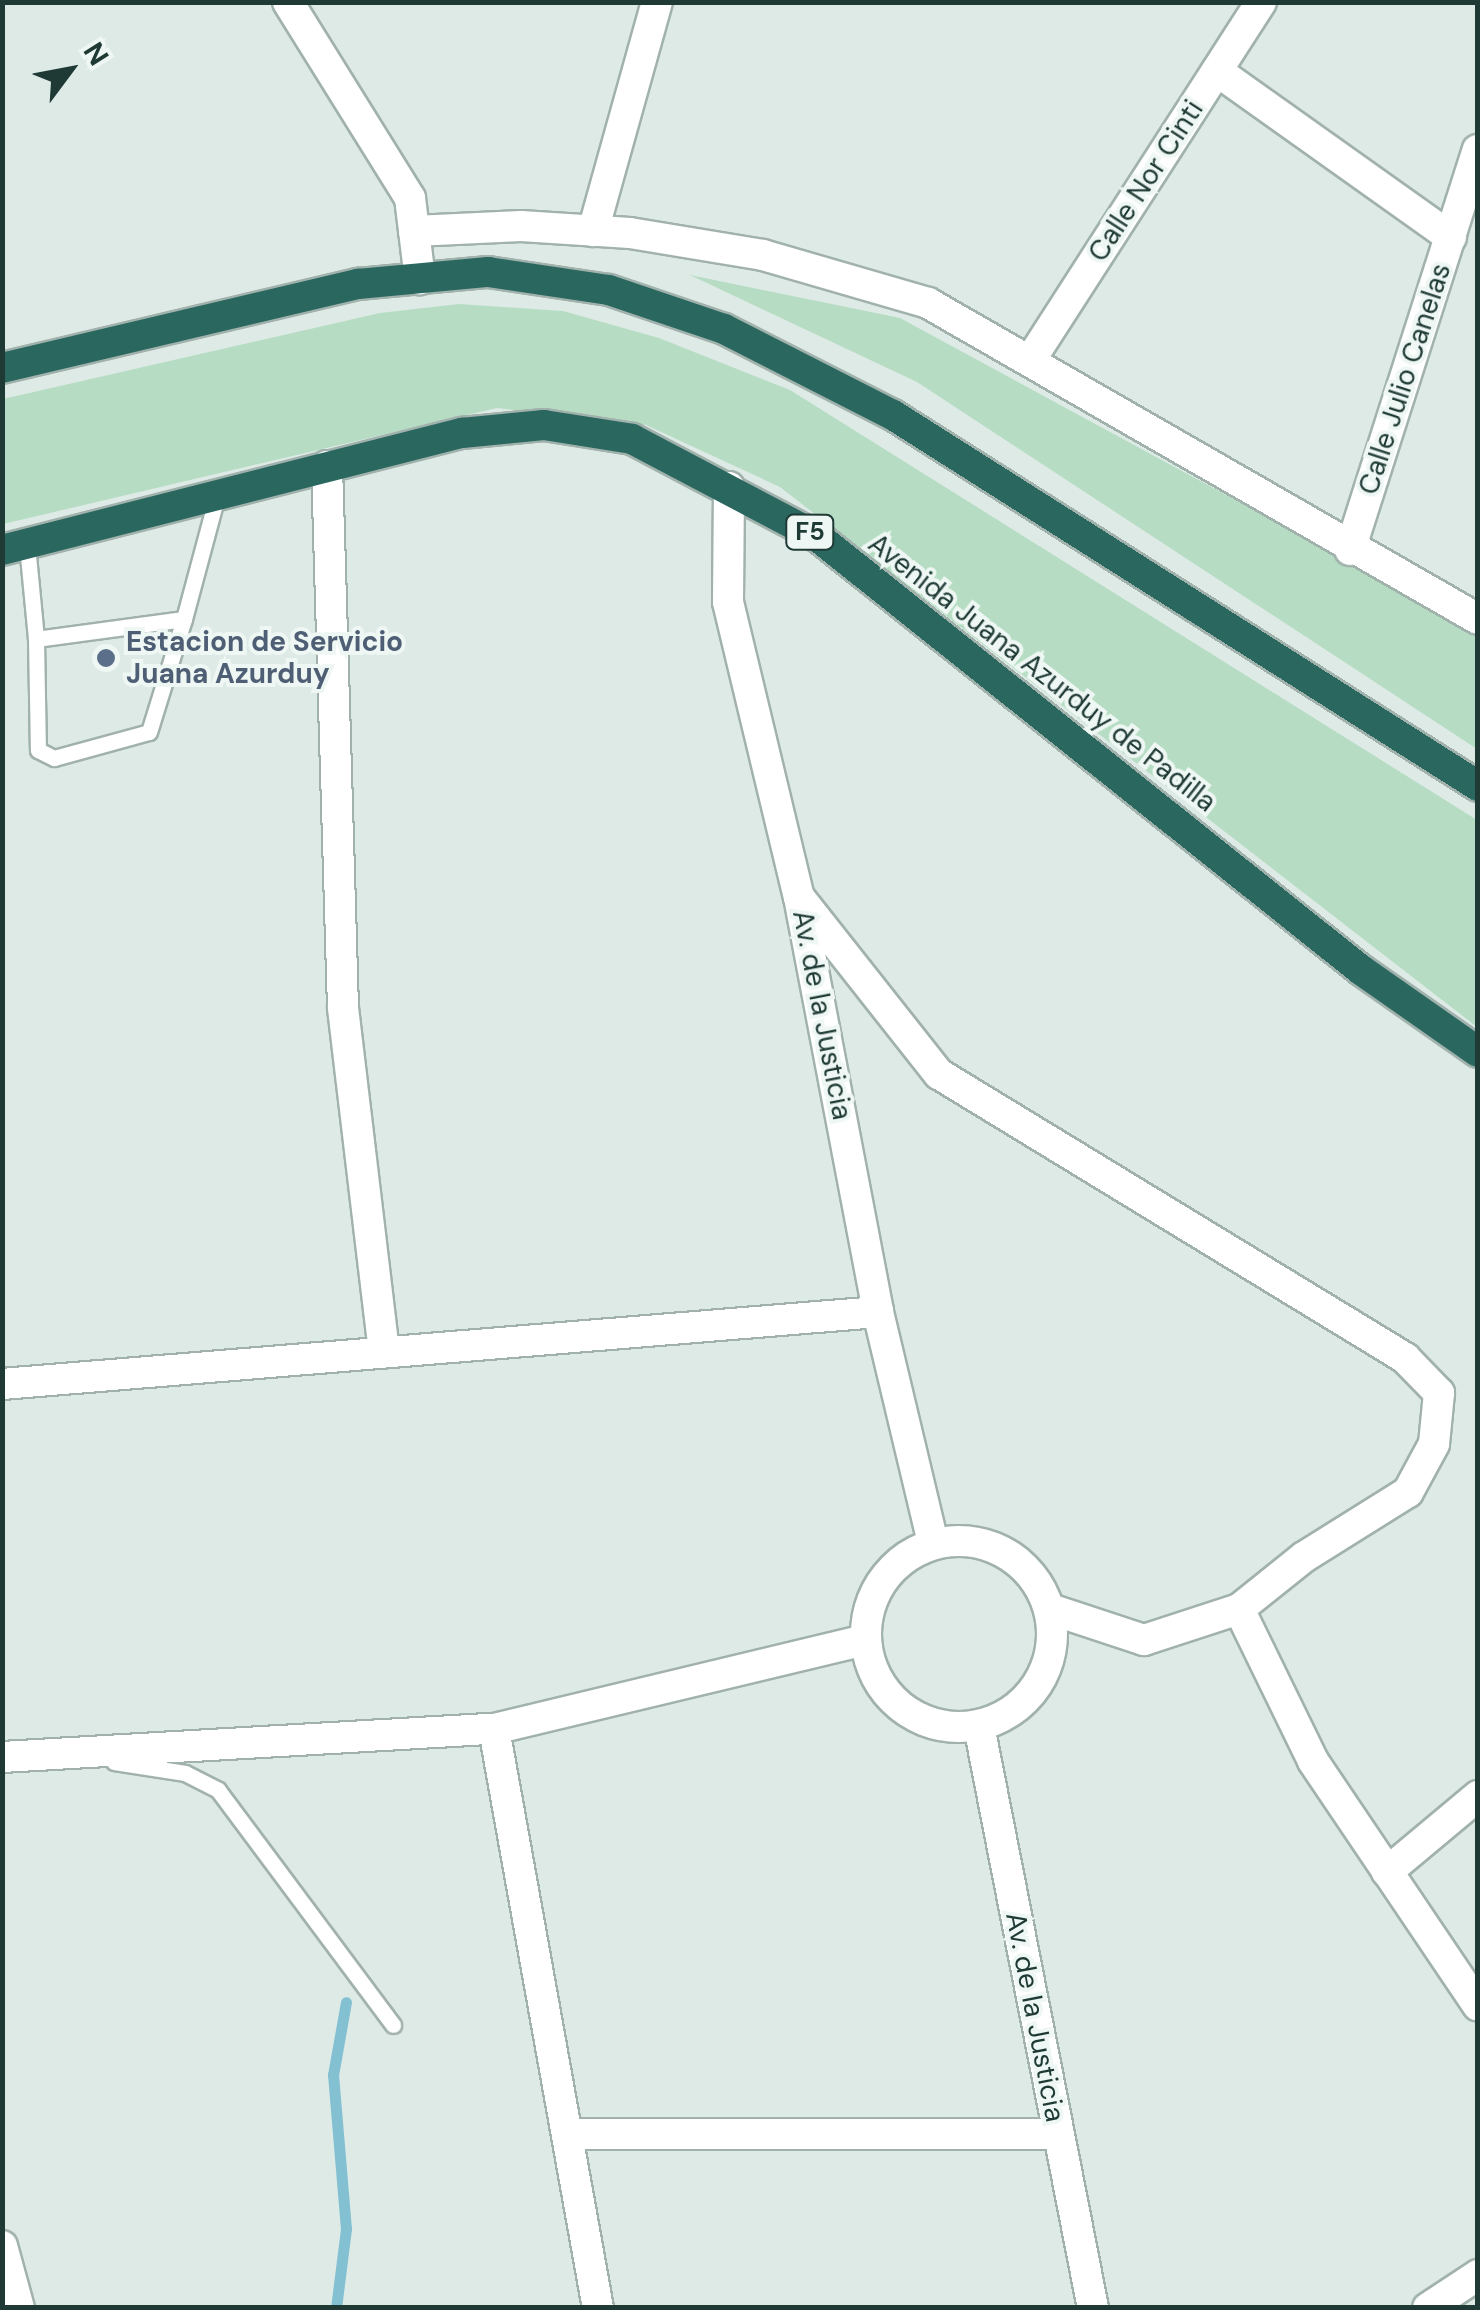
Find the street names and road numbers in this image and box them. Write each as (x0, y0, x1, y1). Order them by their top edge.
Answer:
street label: Calle Nor Cinti (1081, 94, 1211, 268)
street label: Calle Julio Canelas (1352, 259, 1458, 499)
road number: F5 (785, 512, 835, 552)
street label: Avenida Juana Azurduy de Padilla (862, 527, 1222, 819)
street label: Av. de la Justicia (785, 907, 859, 1123)
street label: Av. de la Justicia (998, 1909, 1072, 2125)

